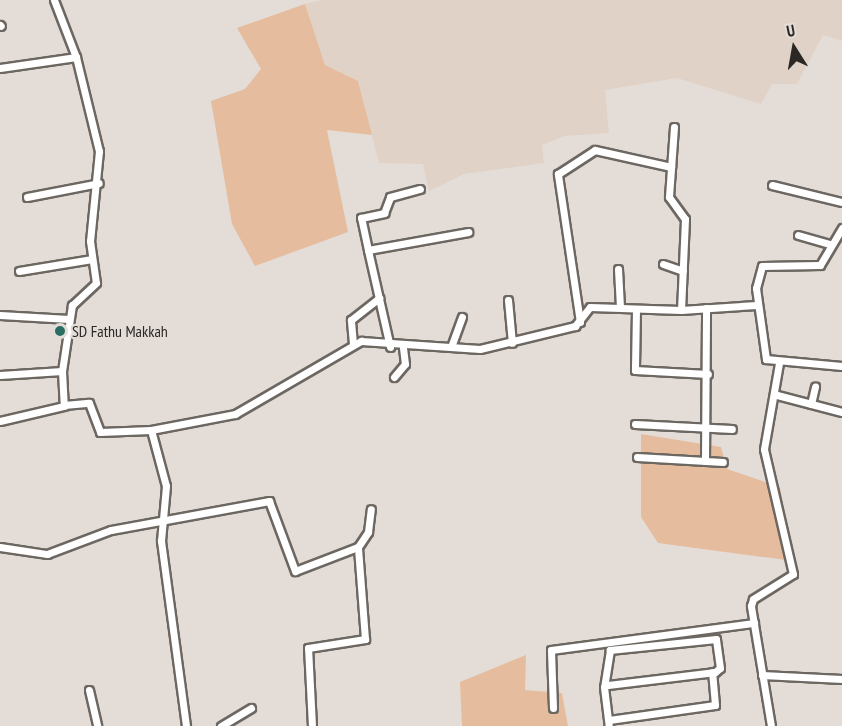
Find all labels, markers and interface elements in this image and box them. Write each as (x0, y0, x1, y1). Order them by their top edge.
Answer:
north arrow (764, 18, 824, 78)
text: U (785, 20, 797, 41)
place label: SD Fathu Makkah (72, 321, 168, 341)
marker: SD Fathu Makkah (53, 324, 67, 338)

